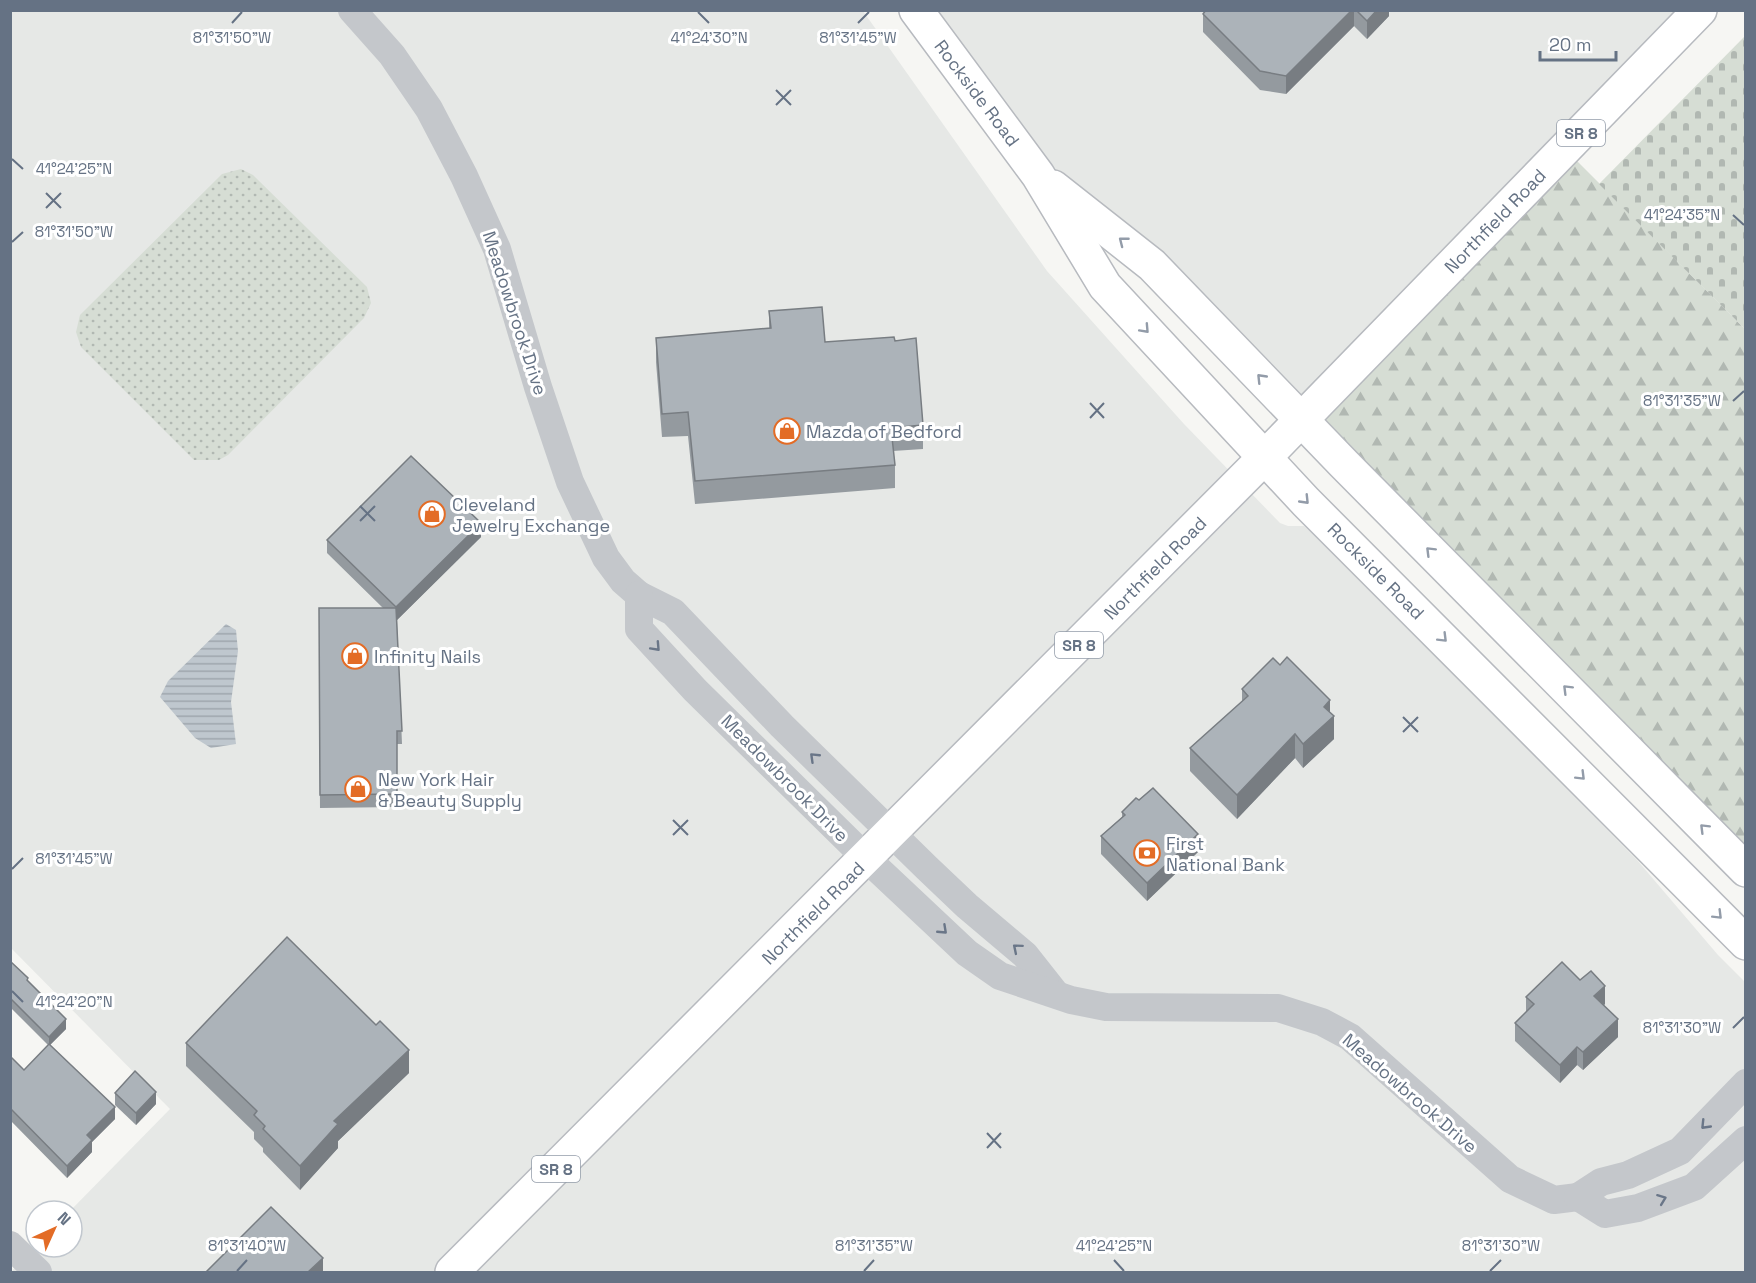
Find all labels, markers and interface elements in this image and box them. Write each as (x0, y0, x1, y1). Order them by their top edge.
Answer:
scale bar (1540, 24, 1616, 62)
text: 81°31'50"W (193, 28, 271, 47)
text: 41°24'30"N (670, 28, 748, 47)
text: 81°31'45"W (819, 28, 897, 47)
text: 20 m (1549, 33, 1592, 56)
street label: Rockside Road (929, 35, 1025, 151)
road number: SR 8 (1557, 120, 1605, 146)
text: 41°24'25"N (36, 159, 112, 178)
street label: Northfield Road (1439, 164, 1551, 278)
text: 41°24'35"N (1644, 205, 1720, 224)
text: 81°31'50"W (35, 222, 113, 241)
street label: Meadowbrook Drive (478, 228, 552, 398)
one-way arrow (1118, 238, 1129, 249)
one-way arrow (1138, 322, 1149, 332)
one-way arrow (1258, 375, 1269, 386)
text: 81°31'35"W (1643, 391, 1721, 410)
shop icon: Mazda of Bedford (772, 416, 802, 446)
place label: Mazda of Bedford (806, 420, 962, 443)
place label: Cleveland Jewelry Exchange (452, 493, 610, 537)
one-way arrow (1298, 494, 1309, 504)
shop icon: Cleveland Jewelry Exchange (417, 499, 447, 529)
street label: Northfield Road (1099, 512, 1211, 624)
street label: Rockside Road (1323, 518, 1429, 624)
one-way arrow (1426, 547, 1437, 557)
one-way arrow (1436, 630, 1447, 641)
road number: SR 8 (1055, 632, 1103, 658)
one-way arrow (648, 640, 659, 651)
shop icon: Infinity Nails (340, 641, 370, 671)
place label: Infinity Nails (374, 645, 481, 668)
one-way arrow (1564, 686, 1575, 697)
street label: Meadowbrook Drive (716, 709, 854, 847)
one-way arrow (810, 753, 821, 764)
place label: New York Hair & Beauty Supply (378, 768, 522, 812)
one-way arrow (1574, 769, 1584, 780)
shop icon: New York Hair & Beauty Supply (343, 774, 373, 804)
one-way arrow (1701, 824, 1712, 835)
place label: First National Bank (1166, 832, 1285, 876)
bank icon: First National Bank (1132, 838, 1162, 868)
text: 81°31'45"W (35, 849, 113, 868)
street label: Northfield Road (757, 857, 869, 969)
one-way arrow (1710, 907, 1721, 918)
one-way arrow (936, 923, 947, 934)
one-way arrow (1013, 945, 1024, 956)
text: 41°24'20"N (35, 992, 113, 1011)
text: 81°31'30"W (1643, 1018, 1721, 1037)
street label: Meadowbrook Drive (1338, 1028, 1482, 1158)
one-way arrow (1701, 1119, 1712, 1129)
road number: SR 8 (532, 1156, 580, 1182)
one-way arrow (1656, 1194, 1666, 1207)
north arrow (24, 1199, 84, 1259)
text: N (53, 1208, 75, 1230)
text: 81°31'40"W (208, 1236, 286, 1255)
text: 81°31'35"W (835, 1236, 913, 1255)
text: 41°24'25"N (1076, 1236, 1152, 1255)
text: 81°31'30"W (1462, 1236, 1540, 1255)

